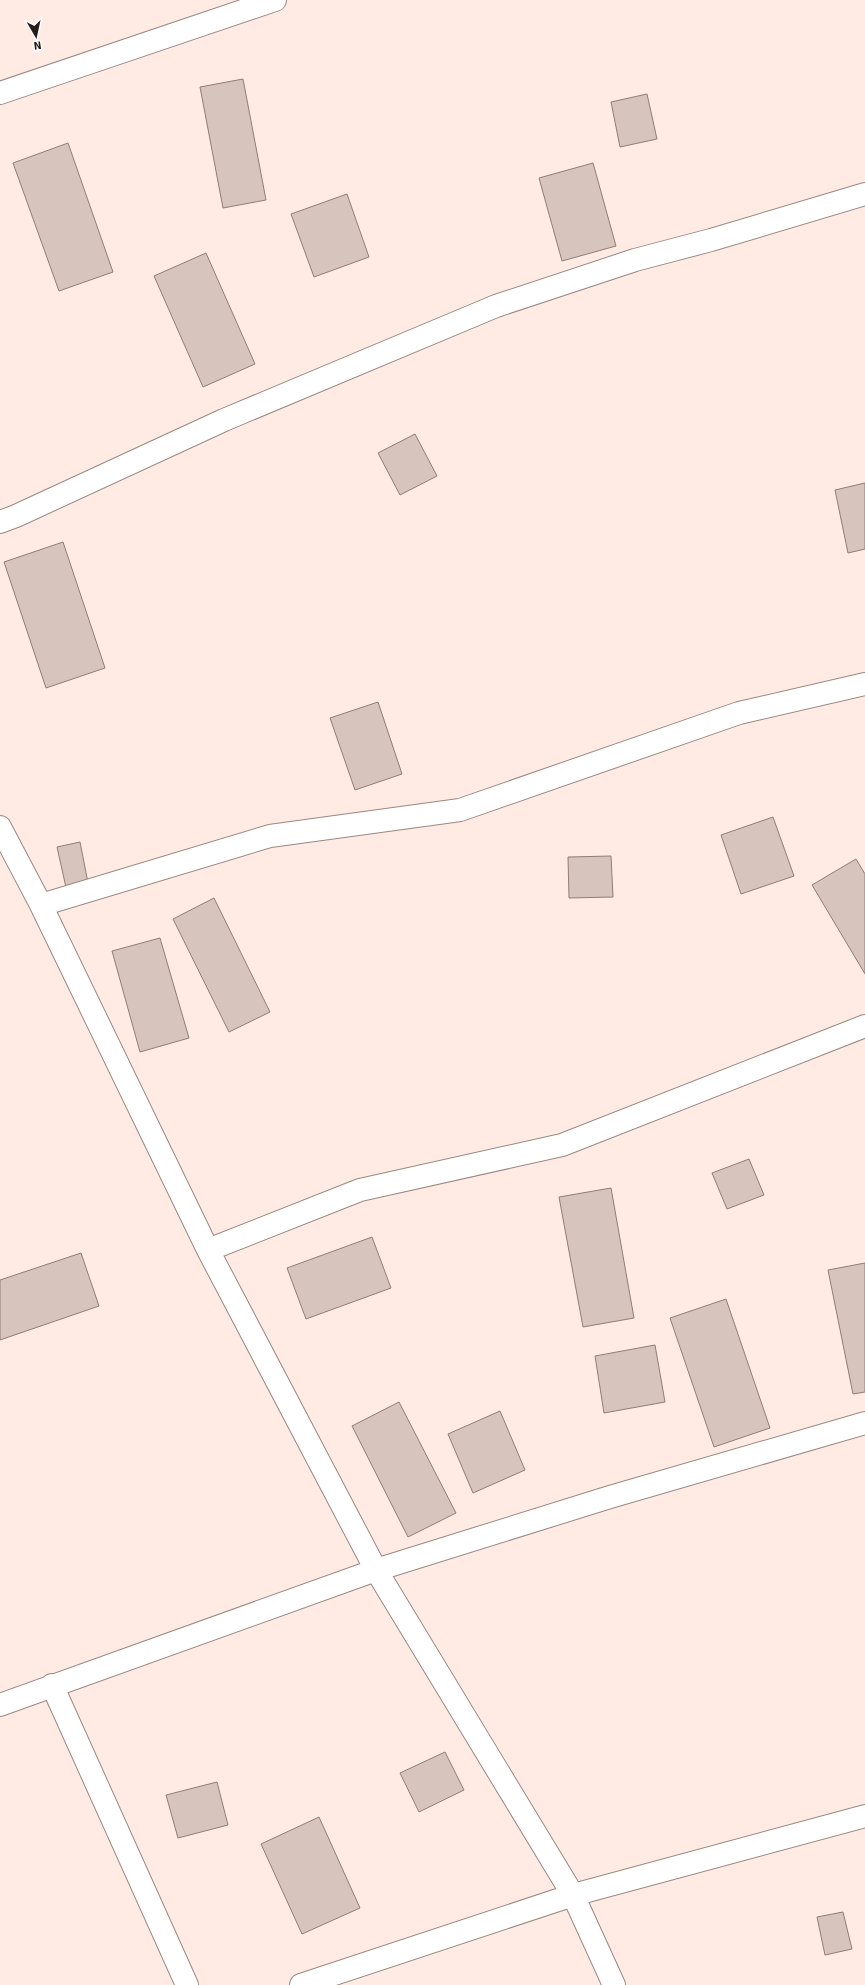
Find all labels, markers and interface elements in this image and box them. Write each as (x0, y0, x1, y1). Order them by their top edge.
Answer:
north arrow (16, 16, 56, 56)
text: N (33, 38, 42, 52)

